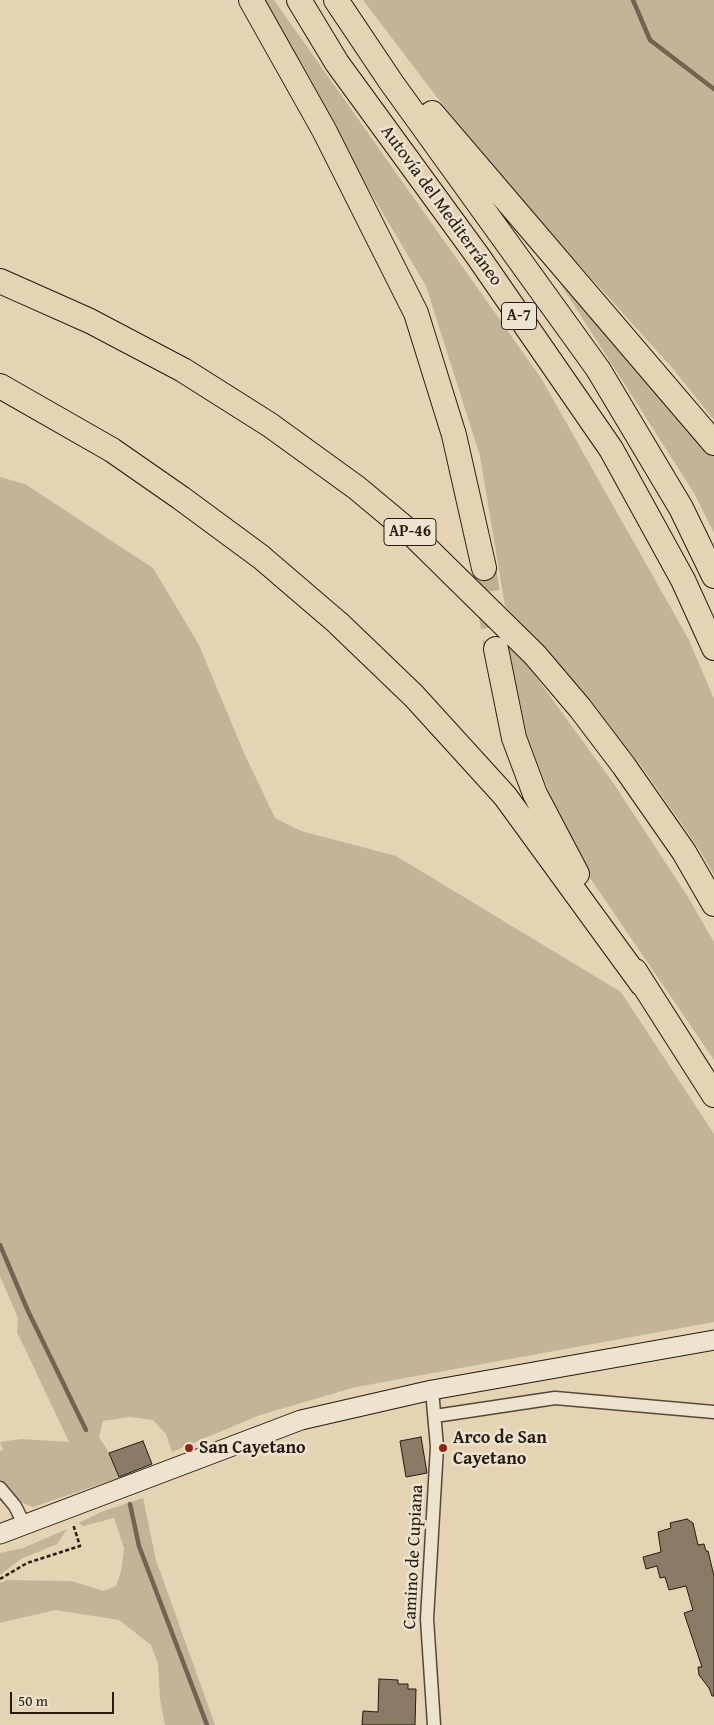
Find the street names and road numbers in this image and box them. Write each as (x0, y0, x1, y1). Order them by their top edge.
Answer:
street label: Autovía del Mediterráneo (376, 122, 506, 290)
road number: A-7 (502, 302, 536, 330)
road number: AP-46 (384, 518, 436, 546)
street label: Camino de Cupiana (399, 1484, 429, 1630)

